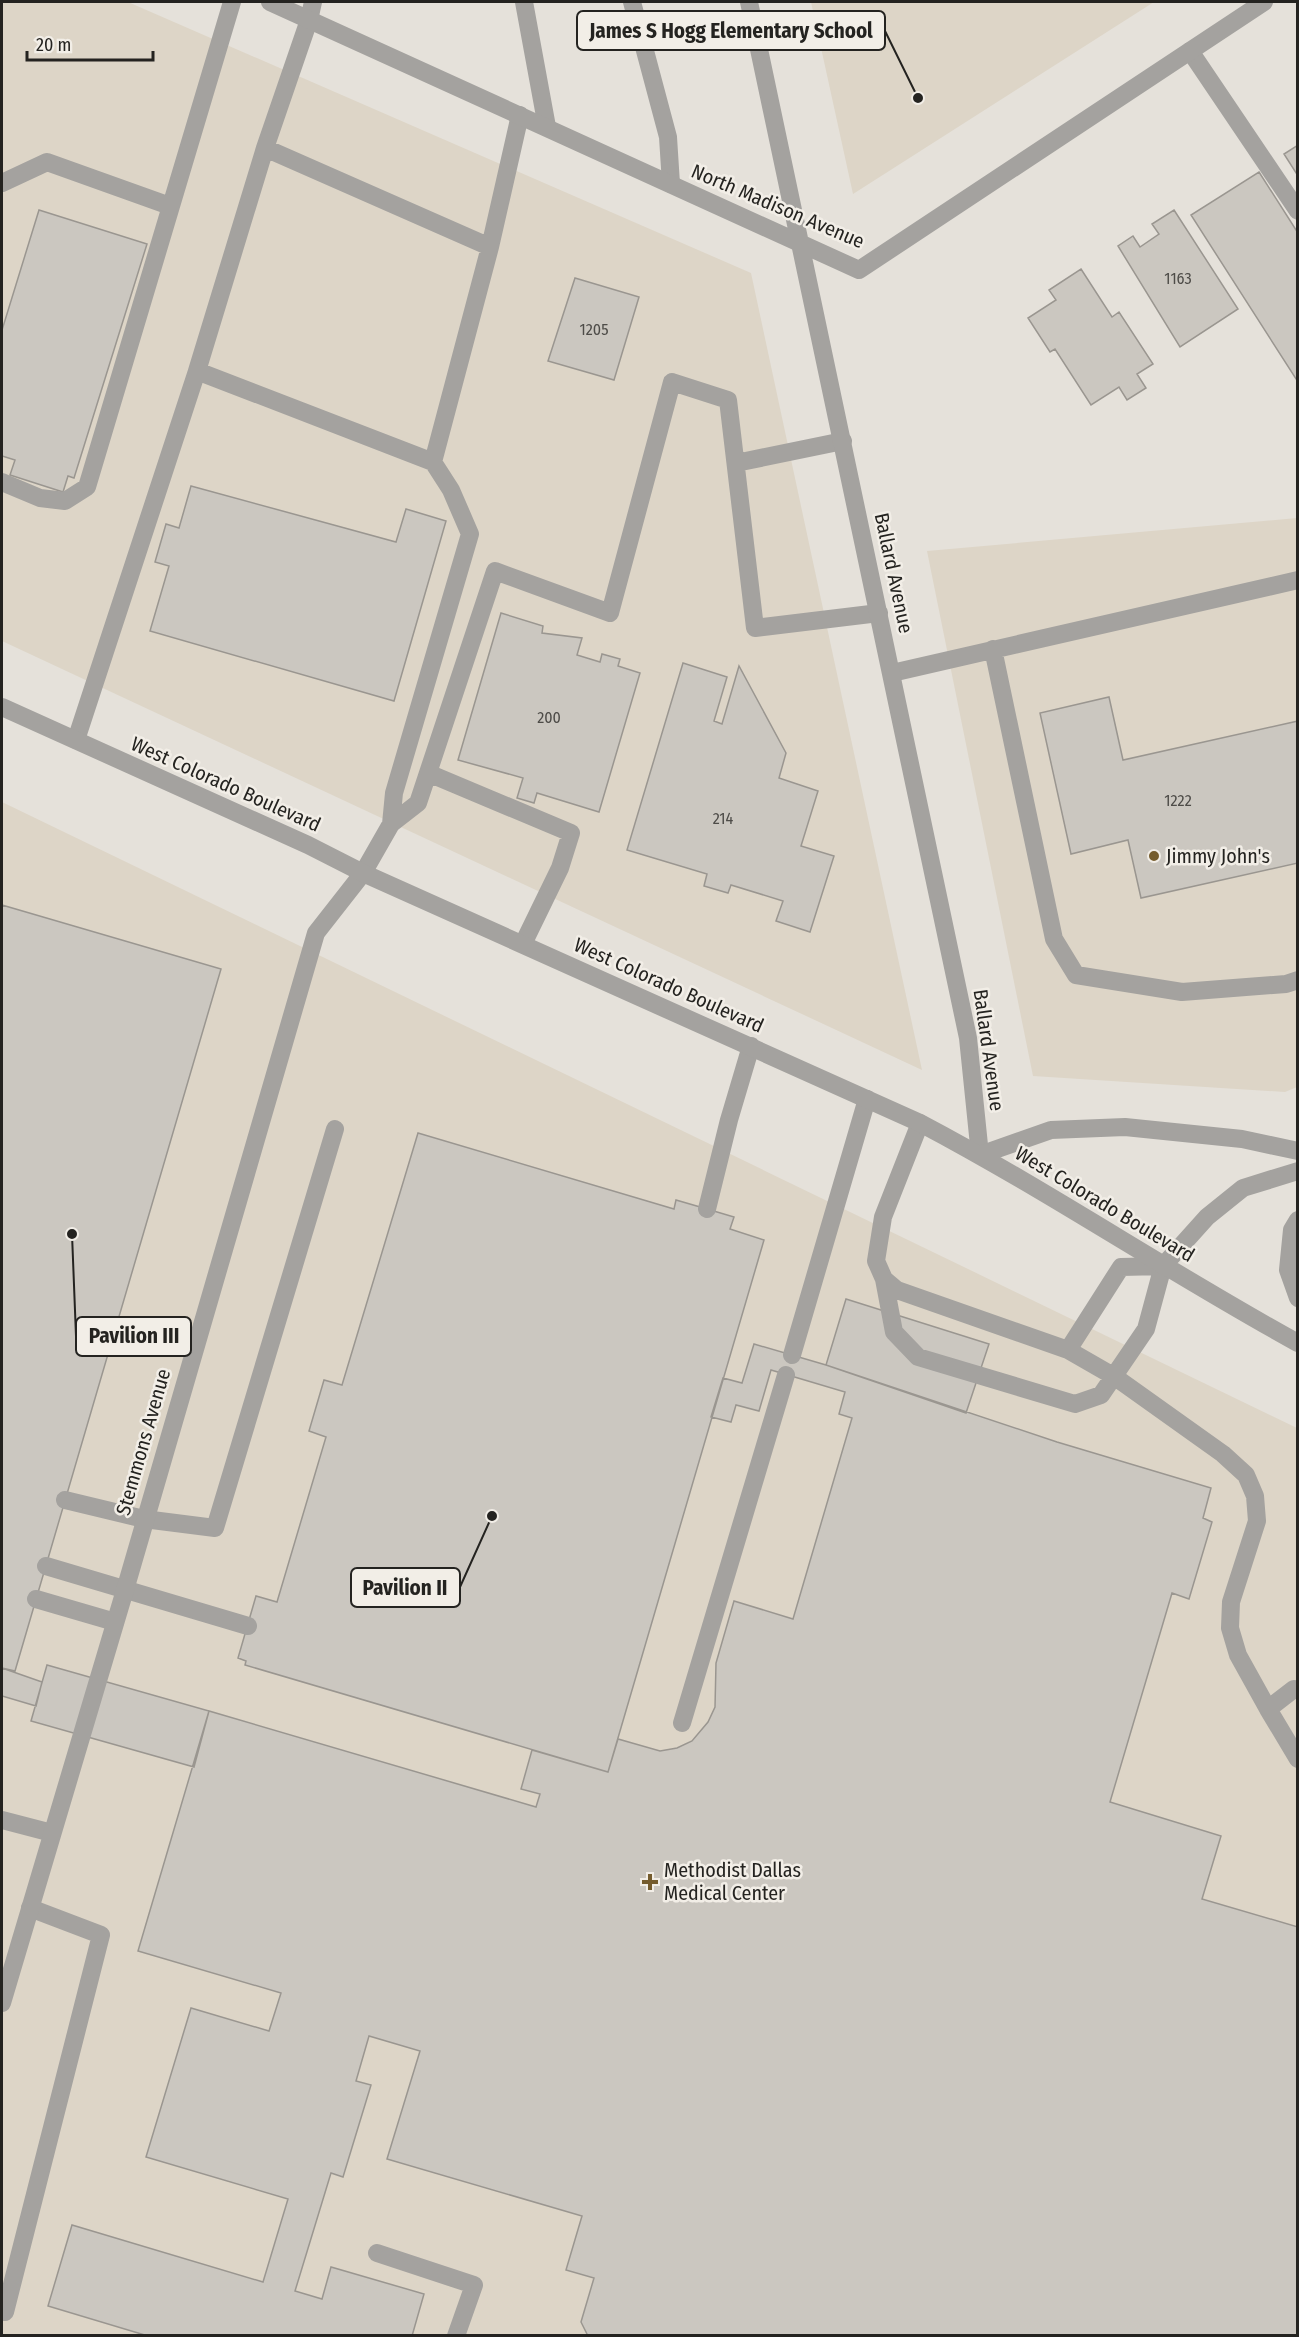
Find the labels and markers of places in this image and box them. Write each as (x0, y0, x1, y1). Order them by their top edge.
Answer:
callout: James S Hogg Elementary School (577, 11, 885, 50)
place label: Jimmy John's (1166, 844, 1270, 868)
marker: Jimmy John's (1147, 849, 1161, 863)
callout: Pavilion III (76, 1317, 191, 1356)
callout: Pavilion II (351, 1568, 460, 1607)
place label: Methodist Dallas Medical Center (664, 1858, 801, 1905)
marker: Methodist Dallas Medical Center (641, 1873, 659, 1891)

